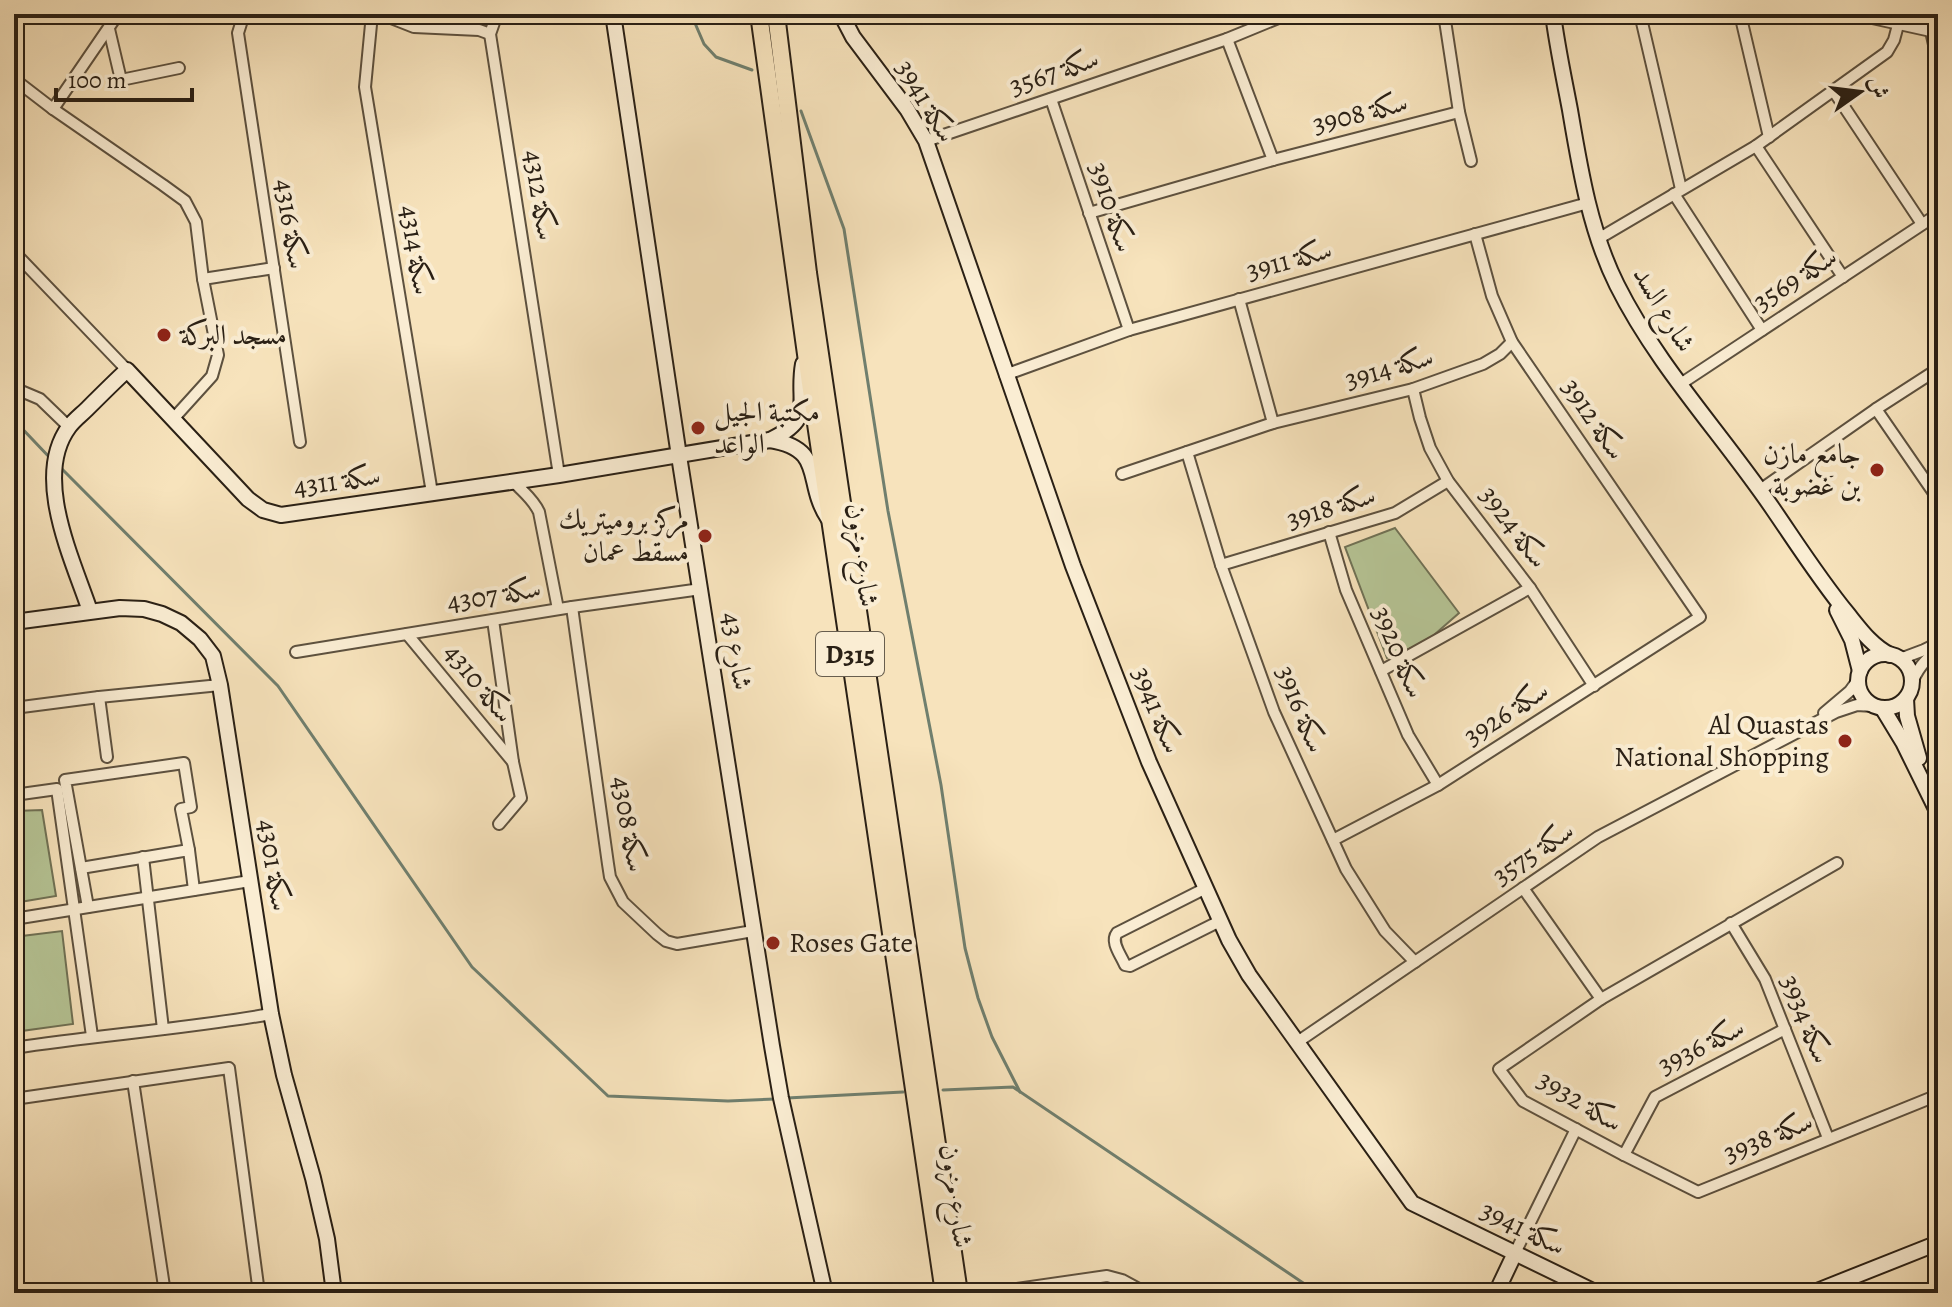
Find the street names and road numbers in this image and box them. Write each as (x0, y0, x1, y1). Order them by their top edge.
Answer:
street label: سكة 3567 (1004, 39, 1104, 105)
street label: سكة 3941 (886, 52, 966, 150)
street label: سكة 3908 (1308, 83, 1412, 143)
street label: سكة 4312 (514, 147, 566, 243)
street label: سكة 3910 (1080, 157, 1144, 257)
street label: سكة 4316 (265, 176, 317, 272)
street label: سكة 4314 (390, 202, 442, 298)
street label: سكة 3911 (1242, 230, 1336, 290)
street label: سكة 3569 (1746, 238, 1844, 320)
street label: شارع السد (1620, 259, 1705, 361)
street label: سكة 3914 (1340, 337, 1438, 399)
street label: سكة 3912 (1553, 371, 1635, 467)
street label: سكة 4311 (291, 456, 383, 506)
street label: سكة 3918 (1282, 475, 1380, 539)
street label: سكة 3924 (1470, 478, 1558, 576)
street label: شارع مزون (832, 501, 888, 610)
street label: سكة 4307 (444, 569, 544, 621)
street label: سكة 3920 (1363, 600, 1435, 704)
street label: شارع 43 (708, 609, 762, 693)
road number: D315 (816, 632, 884, 676)
street label: سكة 4310 (435, 635, 523, 731)
street label: سكة 3916 (1266, 660, 1336, 758)
street label: سكة 3941 (1122, 661, 1192, 759)
street label: سكة 3926 (1456, 671, 1556, 755)
street label: سكة 4308 (602, 773, 656, 875)
street label: سكة 3575 (1485, 812, 1581, 894)
street label: سكة 4301 (248, 816, 300, 914)
street label: سكة 3934 (1771, 969, 1841, 1069)
street label: سكة 3936 (1651, 1008, 1751, 1084)
street label: سكة 3932 (1530, 1061, 1630, 1141)
street label: سكة 3938 (1718, 1102, 1818, 1172)
street label: شارع مزون (926, 1142, 982, 1251)
street label: سكة 3941 (1474, 1191, 1572, 1265)

